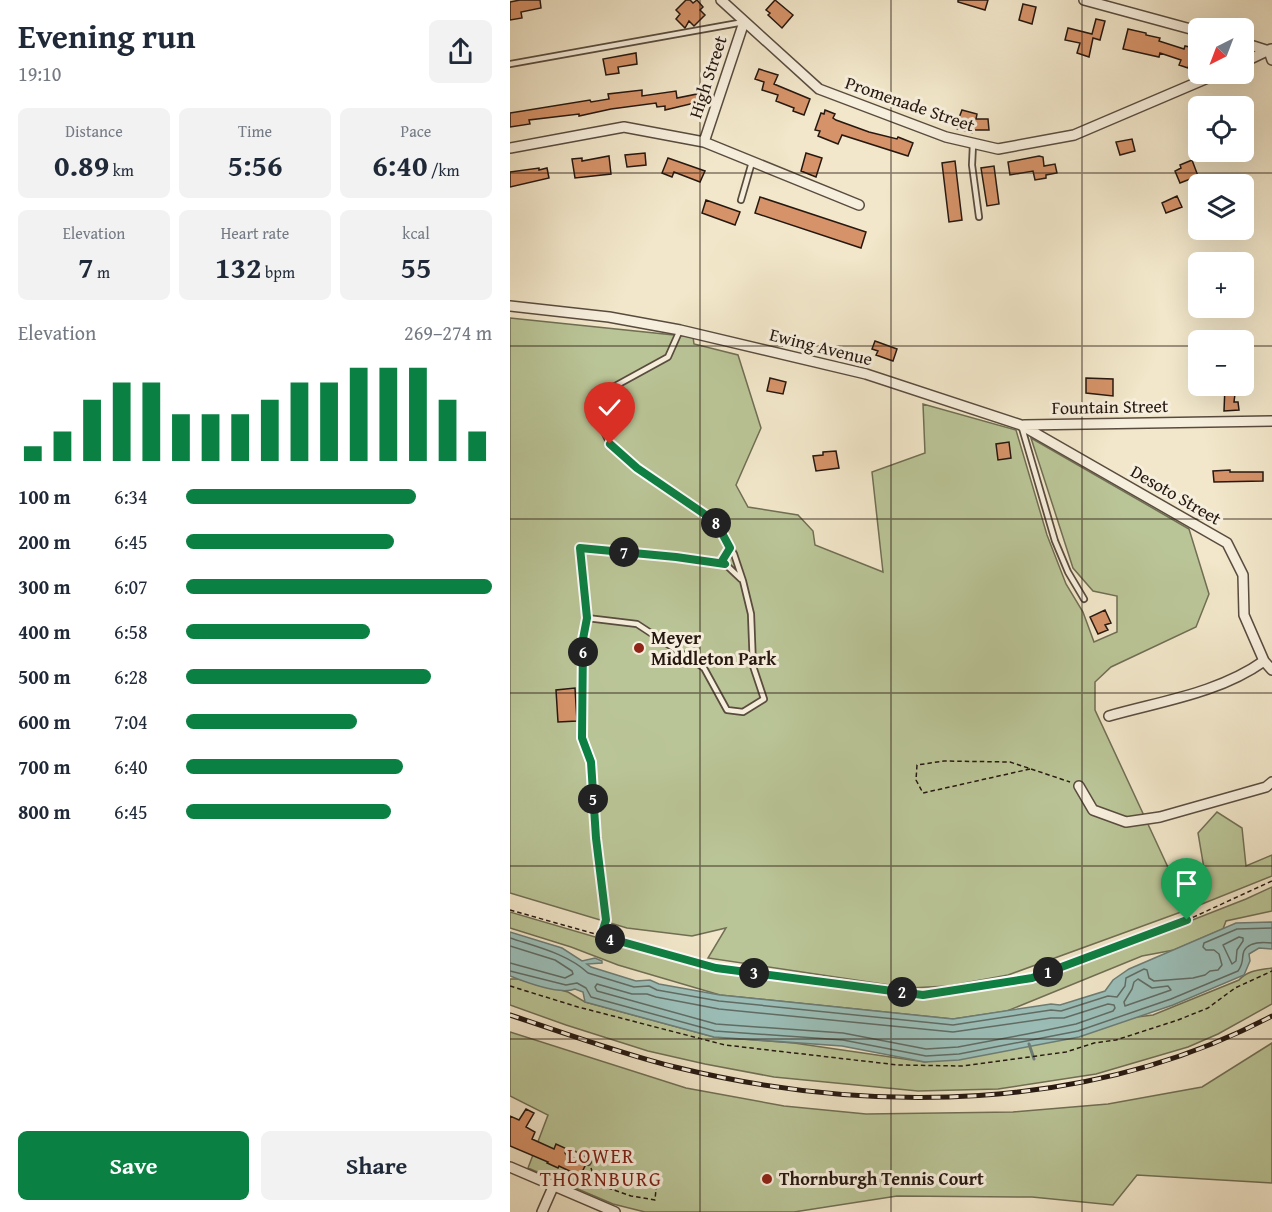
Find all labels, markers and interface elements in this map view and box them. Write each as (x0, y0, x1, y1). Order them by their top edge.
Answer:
text: Evening run (18, 12, 195, 60)
north arrow (1188, 18, 1254, 84)
map controls (1188, 18, 1254, 396)
button: share (429, 20, 492, 83)
street label: High Street (681, 31, 734, 122)
text: 19:10 (18, 59, 61, 88)
street label: Promenade Street (842, 69, 979, 139)
button: locate (1188, 96, 1254, 162)
text: Distance (65, 119, 123, 143)
text: Time (238, 119, 272, 143)
text: Pace (401, 119, 431, 143)
text: 0.89 (54, 143, 109, 187)
text: 5:56 (227, 143, 283, 187)
text: 6:40 (372, 143, 427, 187)
text: km (109, 158, 134, 182)
text: /km (427, 158, 460, 182)
button: layers (1188, 174, 1254, 240)
text: Elevation (63, 221, 125, 245)
text: Heart rate (221, 221, 289, 245)
text: kcal (402, 221, 430, 245)
text: 7 (78, 245, 93, 289)
text: 132 (215, 245, 262, 289)
text: 55 (400, 245, 432, 289)
button: + (1188, 252, 1254, 318)
text: m (93, 260, 110, 284)
text: bpm (262, 260, 295, 284)
text: Elevation (18, 318, 96, 347)
text: 269–274 m (404, 318, 492, 347)
street label: Ewing Avenue (767, 321, 875, 372)
button: − (1188, 330, 1254, 396)
pin (584, 382, 635, 444)
icon: check (593, 391, 626, 424)
street label: Fountain Street (1051, 392, 1169, 421)
street label: Desoto Street (1126, 458, 1227, 532)
text: 100 m (18, 482, 71, 511)
text: 6:34 (114, 482, 148, 511)
pin: 8 (701, 508, 731, 538)
text: 8 (712, 511, 720, 535)
text: 200 m (18, 527, 71, 556)
text: 6:45 (114, 527, 148, 556)
pin: 7 (609, 537, 639, 567)
text: 7 (620, 540, 628, 564)
text: 300 m (18, 572, 71, 601)
text: 6:07 (114, 572, 148, 601)
text: 400 m (18, 617, 71, 646)
text: 6:58 (114, 617, 148, 646)
place label: Meyer Middleton Park (651, 624, 777, 672)
pin: 6 (568, 637, 598, 667)
text: 6 (579, 640, 587, 664)
marker: Meyer Middleton Park (632, 641, 646, 655)
text: 500 m (18, 662, 71, 691)
text: 6:28 (114, 662, 148, 691)
text: 600 m (18, 707, 71, 736)
text: 7:04 (114, 707, 148, 736)
text: 700 m (18, 752, 71, 781)
text: 6:40 (114, 752, 148, 781)
pin: 5 (578, 784, 608, 814)
text: 5 (589, 787, 597, 811)
text: 800 m (18, 797, 71, 826)
text: 6:45 (114, 797, 148, 826)
pin (1161, 858, 1212, 920)
icon: arrive (1170, 867, 1203, 900)
pin: 4 (595, 924, 625, 954)
text: 4 (606, 927, 614, 951)
pin: 1 (1033, 957, 1063, 987)
pin: 3 (739, 958, 769, 988)
text: 1 (1044, 960, 1052, 984)
text: 3 (750, 961, 758, 985)
pin: 2 (887, 977, 917, 1007)
text: 2 (898, 980, 906, 1004)
button: Save (18, 1131, 249, 1200)
button: Share (261, 1131, 492, 1200)
district label: LOWER THORNBURG (540, 1141, 662, 1193)
place label: Thornburgh Tennis Court (779, 1165, 984, 1192)
marker: Thornburgh Tennis Court (760, 1172, 774, 1186)

